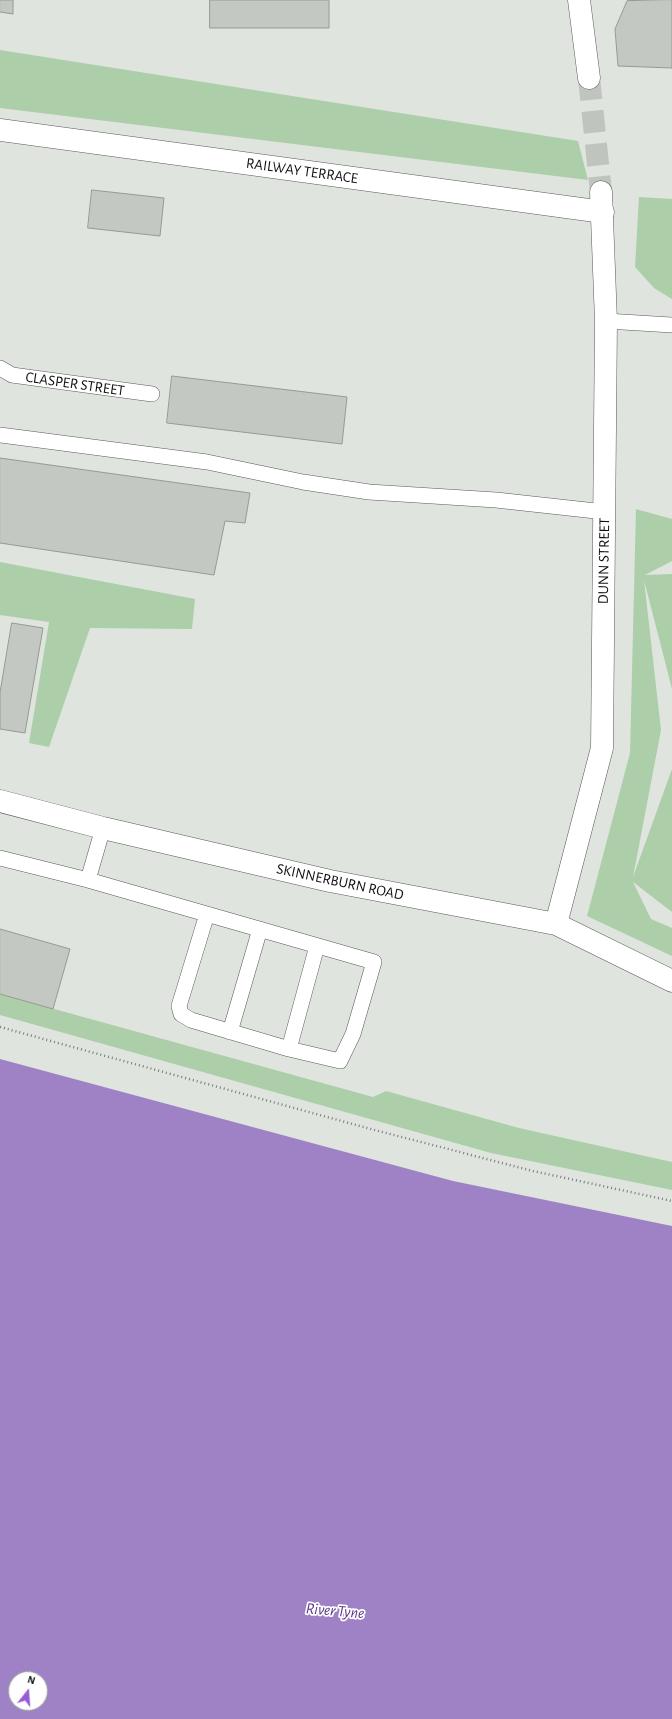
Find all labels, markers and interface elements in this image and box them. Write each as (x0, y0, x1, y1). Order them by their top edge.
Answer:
street label: RAILWAY TERRACE (245, 154, 359, 188)
street label: CLASPER STREET (24, 368, 126, 400)
street label: DUNN STREET (594, 518, 614, 604)
street label: SKINNERBURN ROAD (275, 860, 405, 904)
water label: River Tyne (305, 1599, 365, 1623)
north arrow (8, 1671, 48, 1711)
text: N (26, 1674, 37, 1686)

